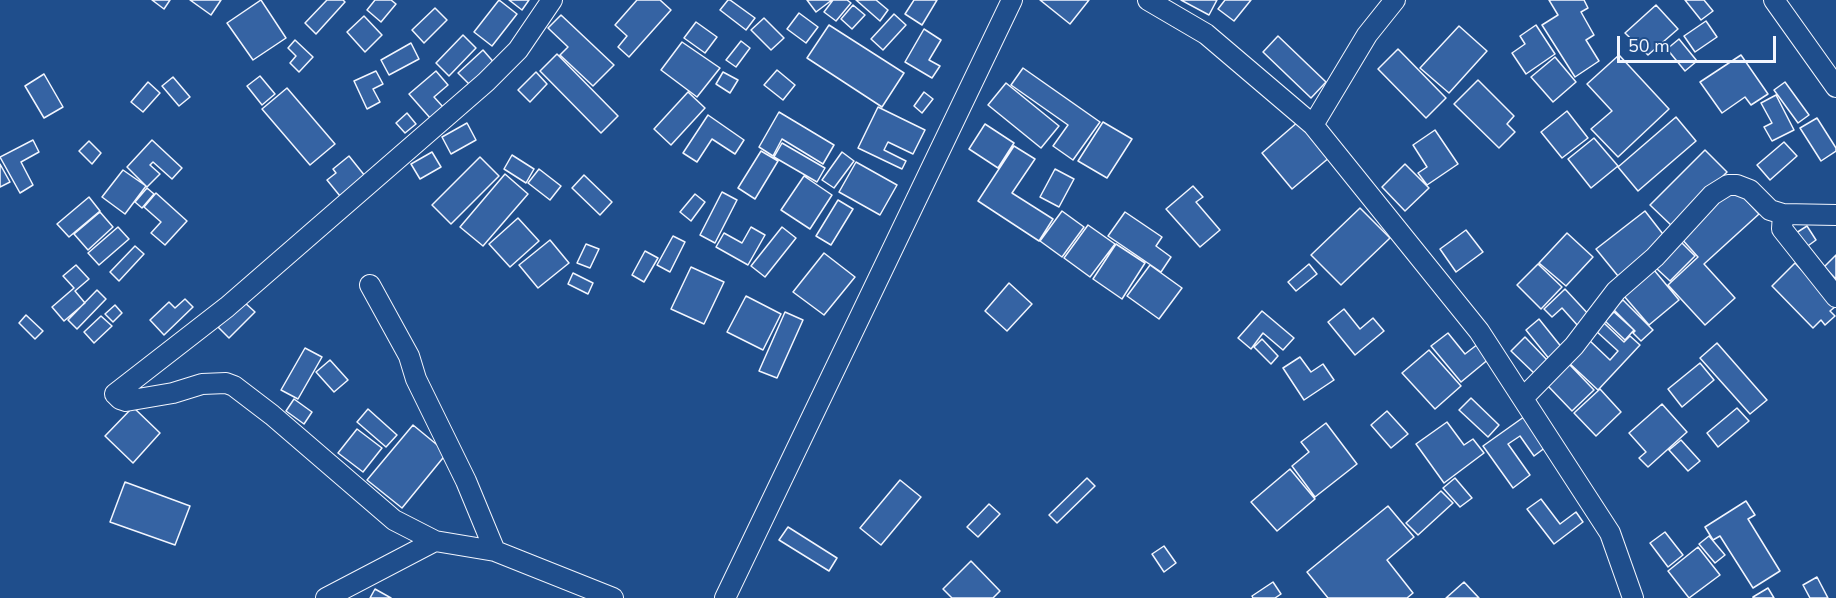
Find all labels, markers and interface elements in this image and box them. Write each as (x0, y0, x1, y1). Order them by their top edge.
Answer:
scale bar (1620, 24, 1779, 62)
text: 50 m (1628, 34, 1670, 58)

